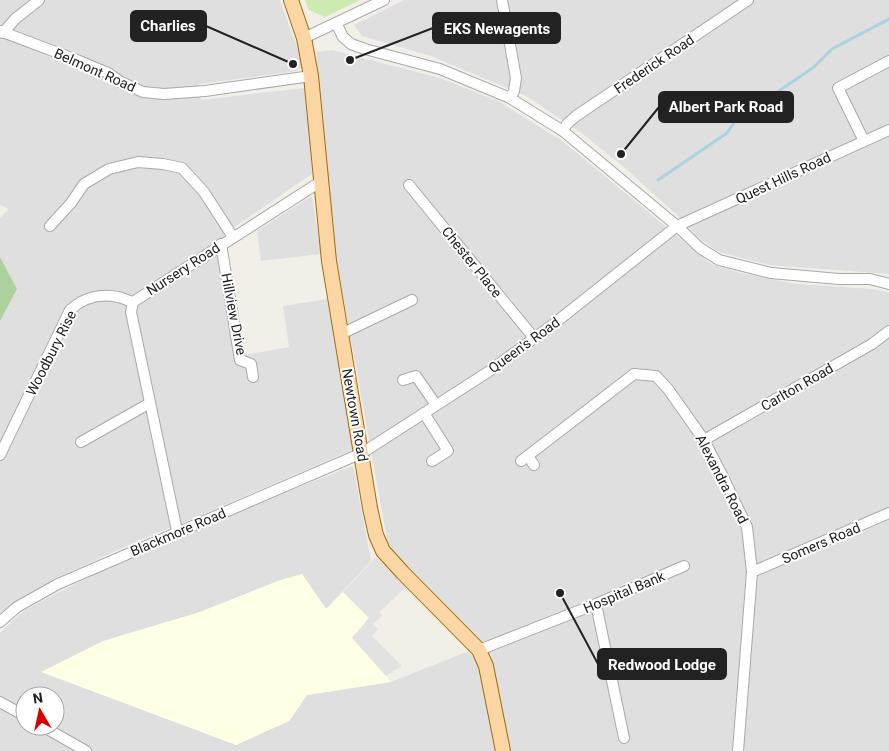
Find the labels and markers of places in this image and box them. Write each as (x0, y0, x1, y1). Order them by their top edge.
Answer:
callout: Charlies (131, 11, 206, 41)
callout: EKS Newagents (433, 13, 560, 43)
callout: Albert Park Road (659, 92, 793, 122)
callout: Redwood Lodge (598, 649, 726, 679)

